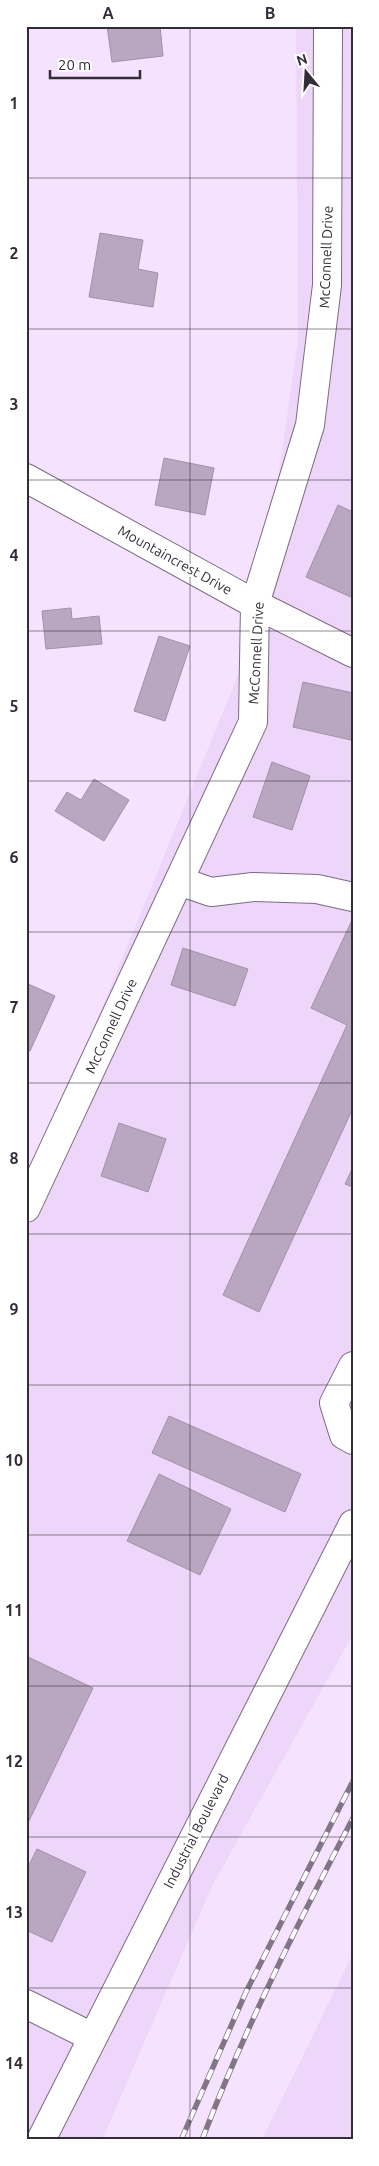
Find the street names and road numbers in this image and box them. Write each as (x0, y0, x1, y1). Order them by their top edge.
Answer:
street label: McConnell Drive (316, 205, 336, 309)
street label: Mountaincrest Drive (115, 522, 235, 598)
street label: McConnell Drive (245, 601, 267, 705)
street label: McConnell Drive (82, 976, 140, 1076)
street label: Industrial Boulevard (160, 1771, 232, 1891)

